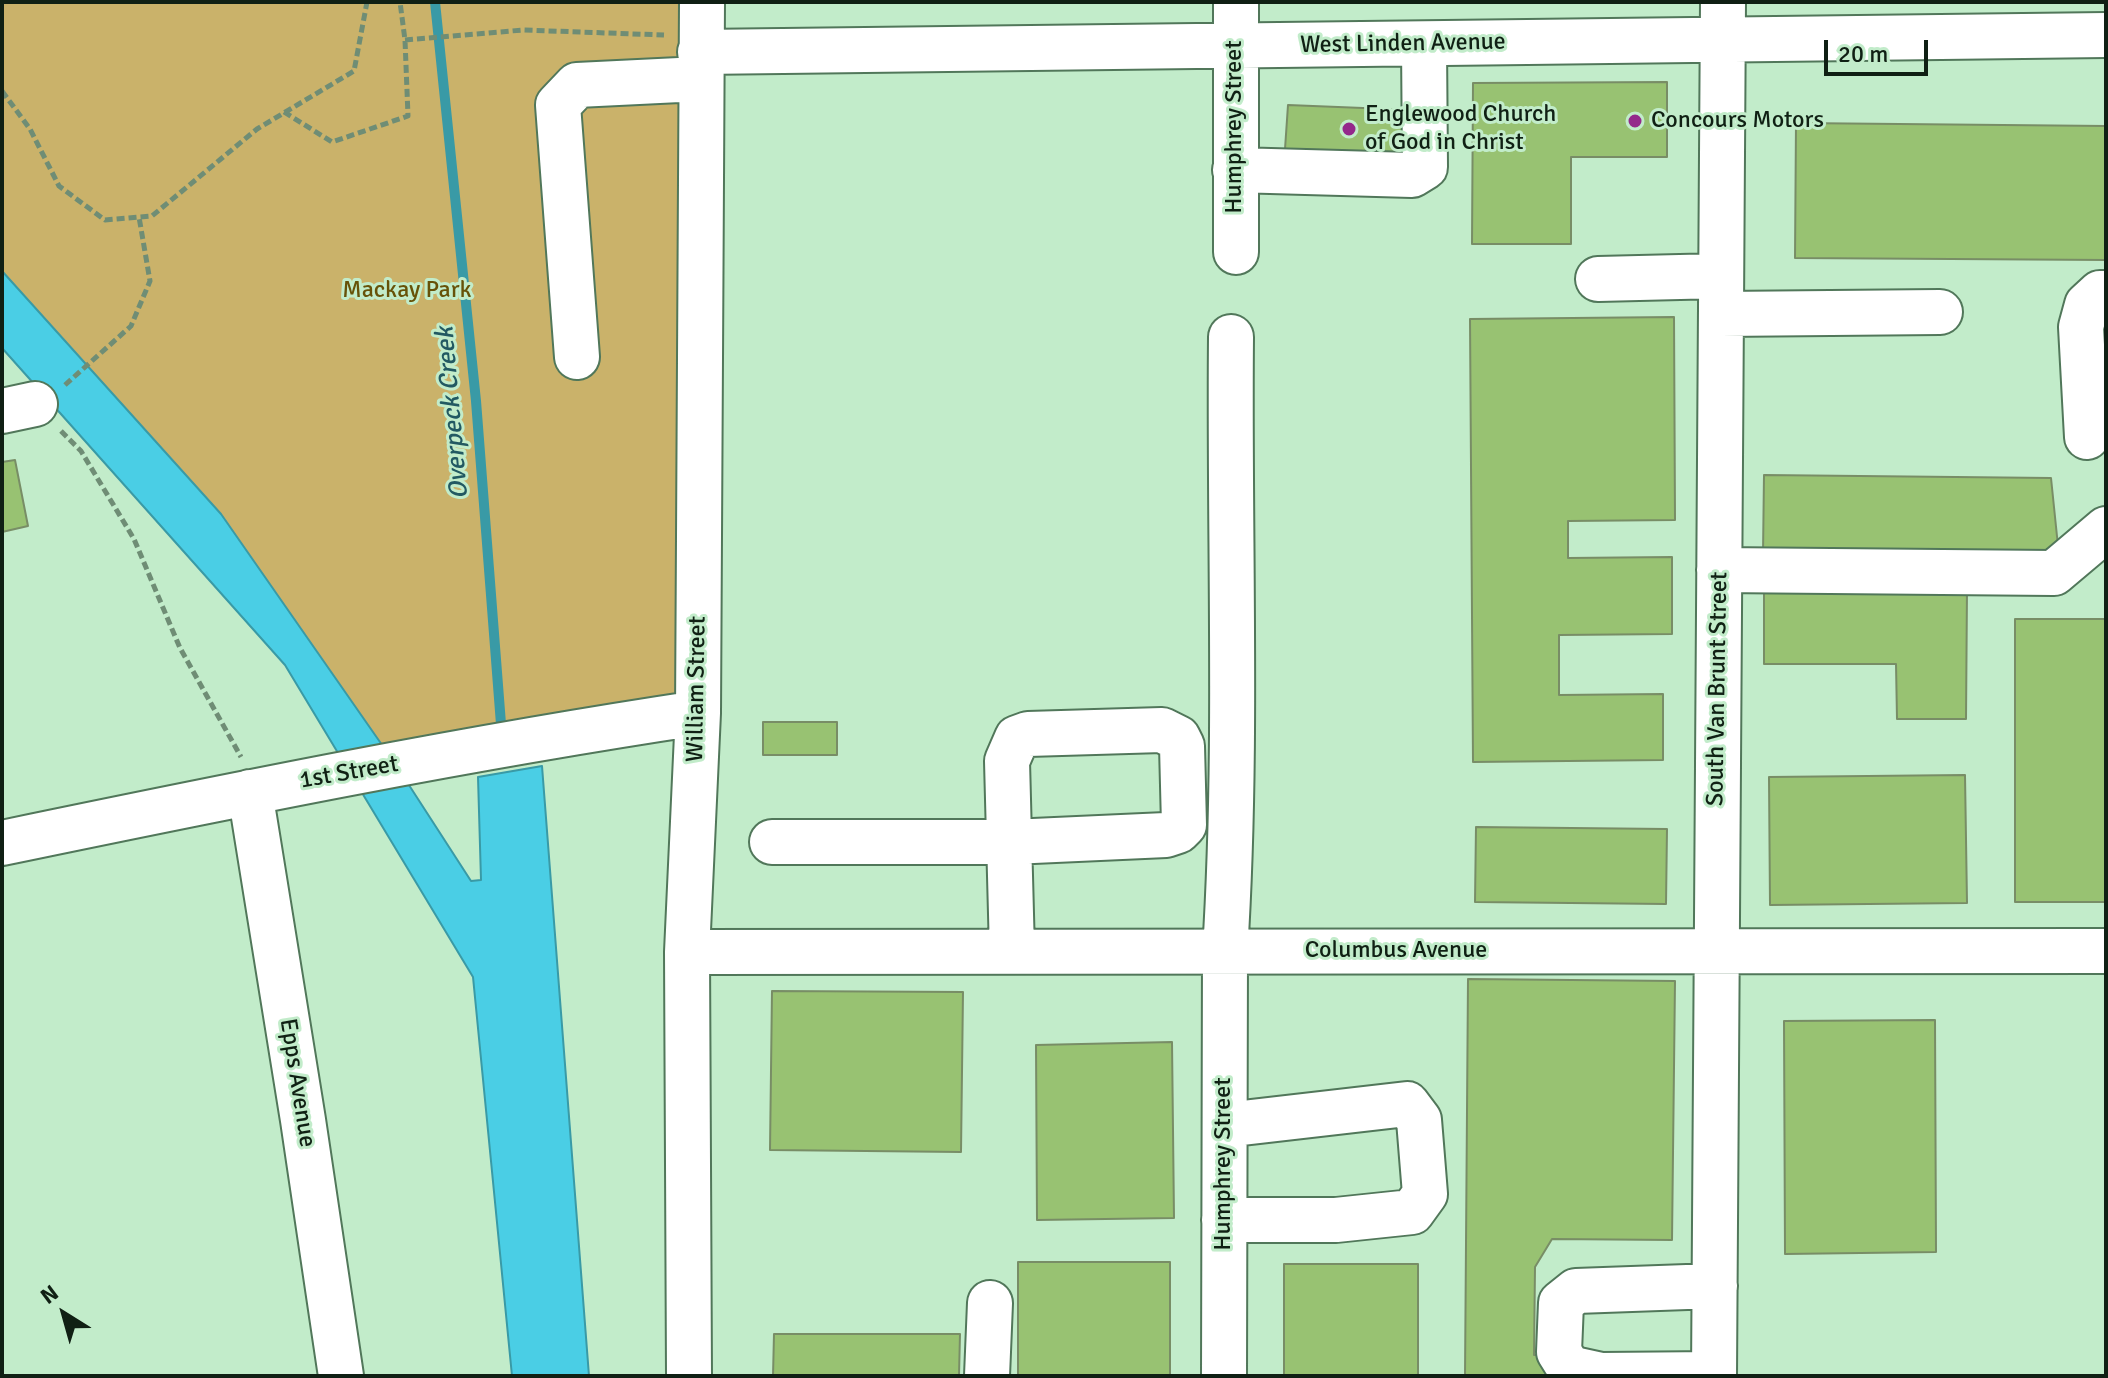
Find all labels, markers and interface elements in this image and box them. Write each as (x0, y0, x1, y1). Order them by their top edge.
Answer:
scale bar (1828, 24, 1932, 74)
street label: West Linden Avenue (1300, 28, 1506, 60)
text: 20 m (1838, 39, 1888, 69)
street label: Humphrey Street (1221, 40, 1249, 214)
place label: Englewood Church of God in Christ (1365, 101, 1556, 157)
place label: Concours Motors (1651, 107, 1824, 135)
marker: Concours Motors (1626, 112, 1644, 130)
marker: Englewood Church of God in Christ (1340, 120, 1358, 138)
park label: Mackay Park (342, 277, 472, 305)
water label: Overpeck Creek (430, 326, 476, 500)
street label: South Van Brunt Street (1702, 572, 1734, 806)
street label: William Street (681, 616, 713, 762)
street label: 1st Street (297, 750, 401, 796)
street label: Columbus Avenue (1305, 937, 1487, 965)
street label: Epps Avenue (273, 1017, 321, 1149)
street label: Humphrey Street (1210, 1077, 1238, 1251)
north arrow (24, 1274, 104, 1354)
text: N (35, 1279, 63, 1310)

